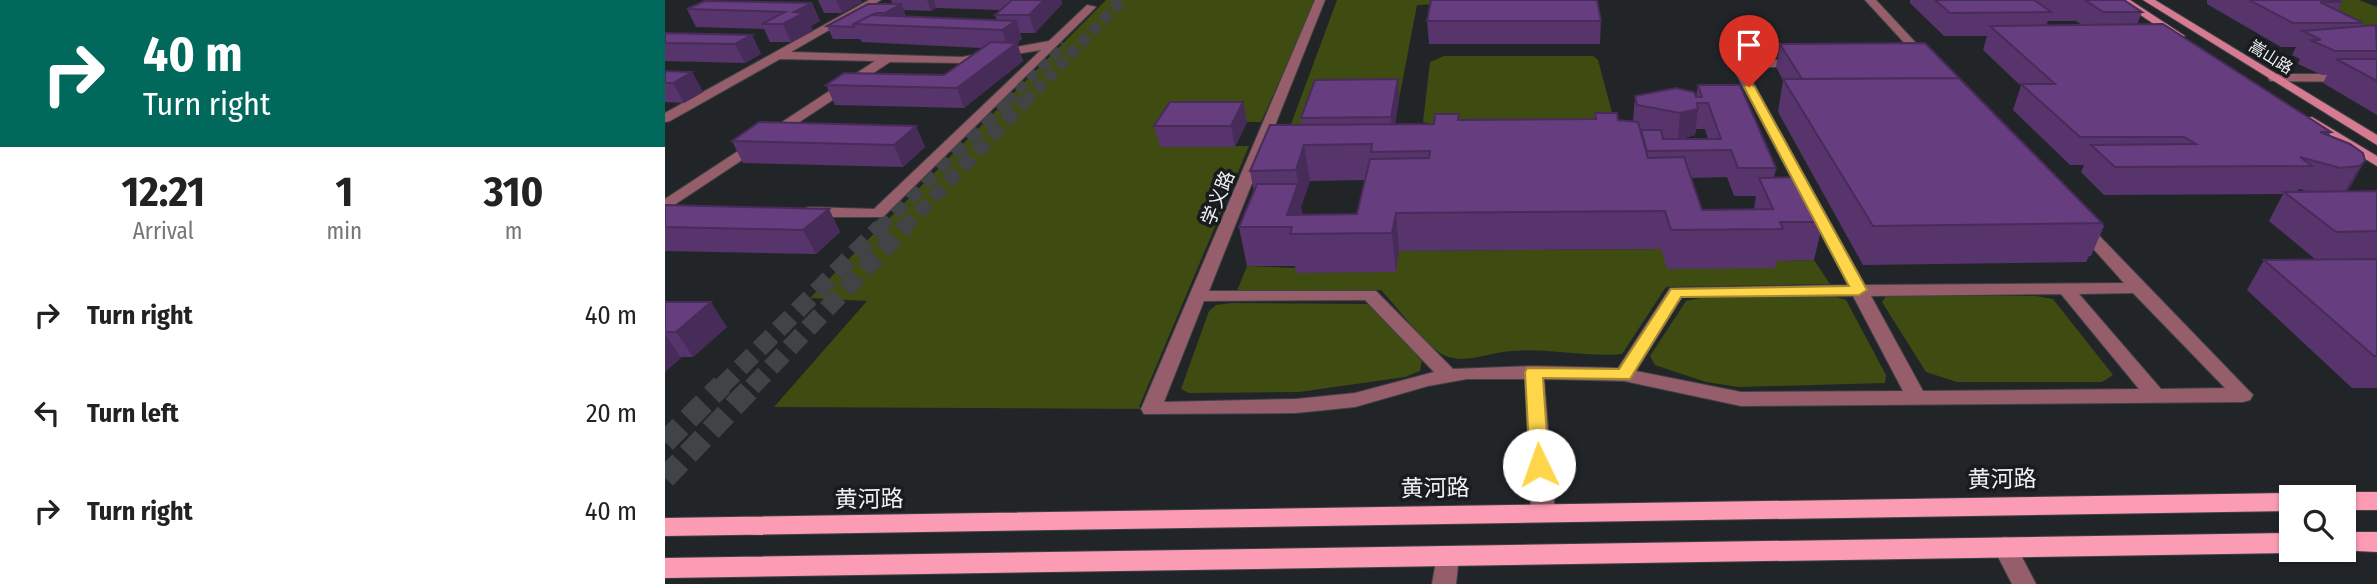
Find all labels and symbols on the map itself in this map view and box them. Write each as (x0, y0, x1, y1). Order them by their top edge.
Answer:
pin (1719, 15, 1779, 87)
street label: 嵩山路 (2246, 36, 2296, 78)
street label: 学义路 (1197, 167, 1239, 229)
position arrow (1502, 428, 1576, 502)
street label: 黄河路 (1967, 464, 2037, 494)
street label: 黄河路 (1400, 473, 1470, 503)
street label: 黄河路 (834, 484, 904, 514)

